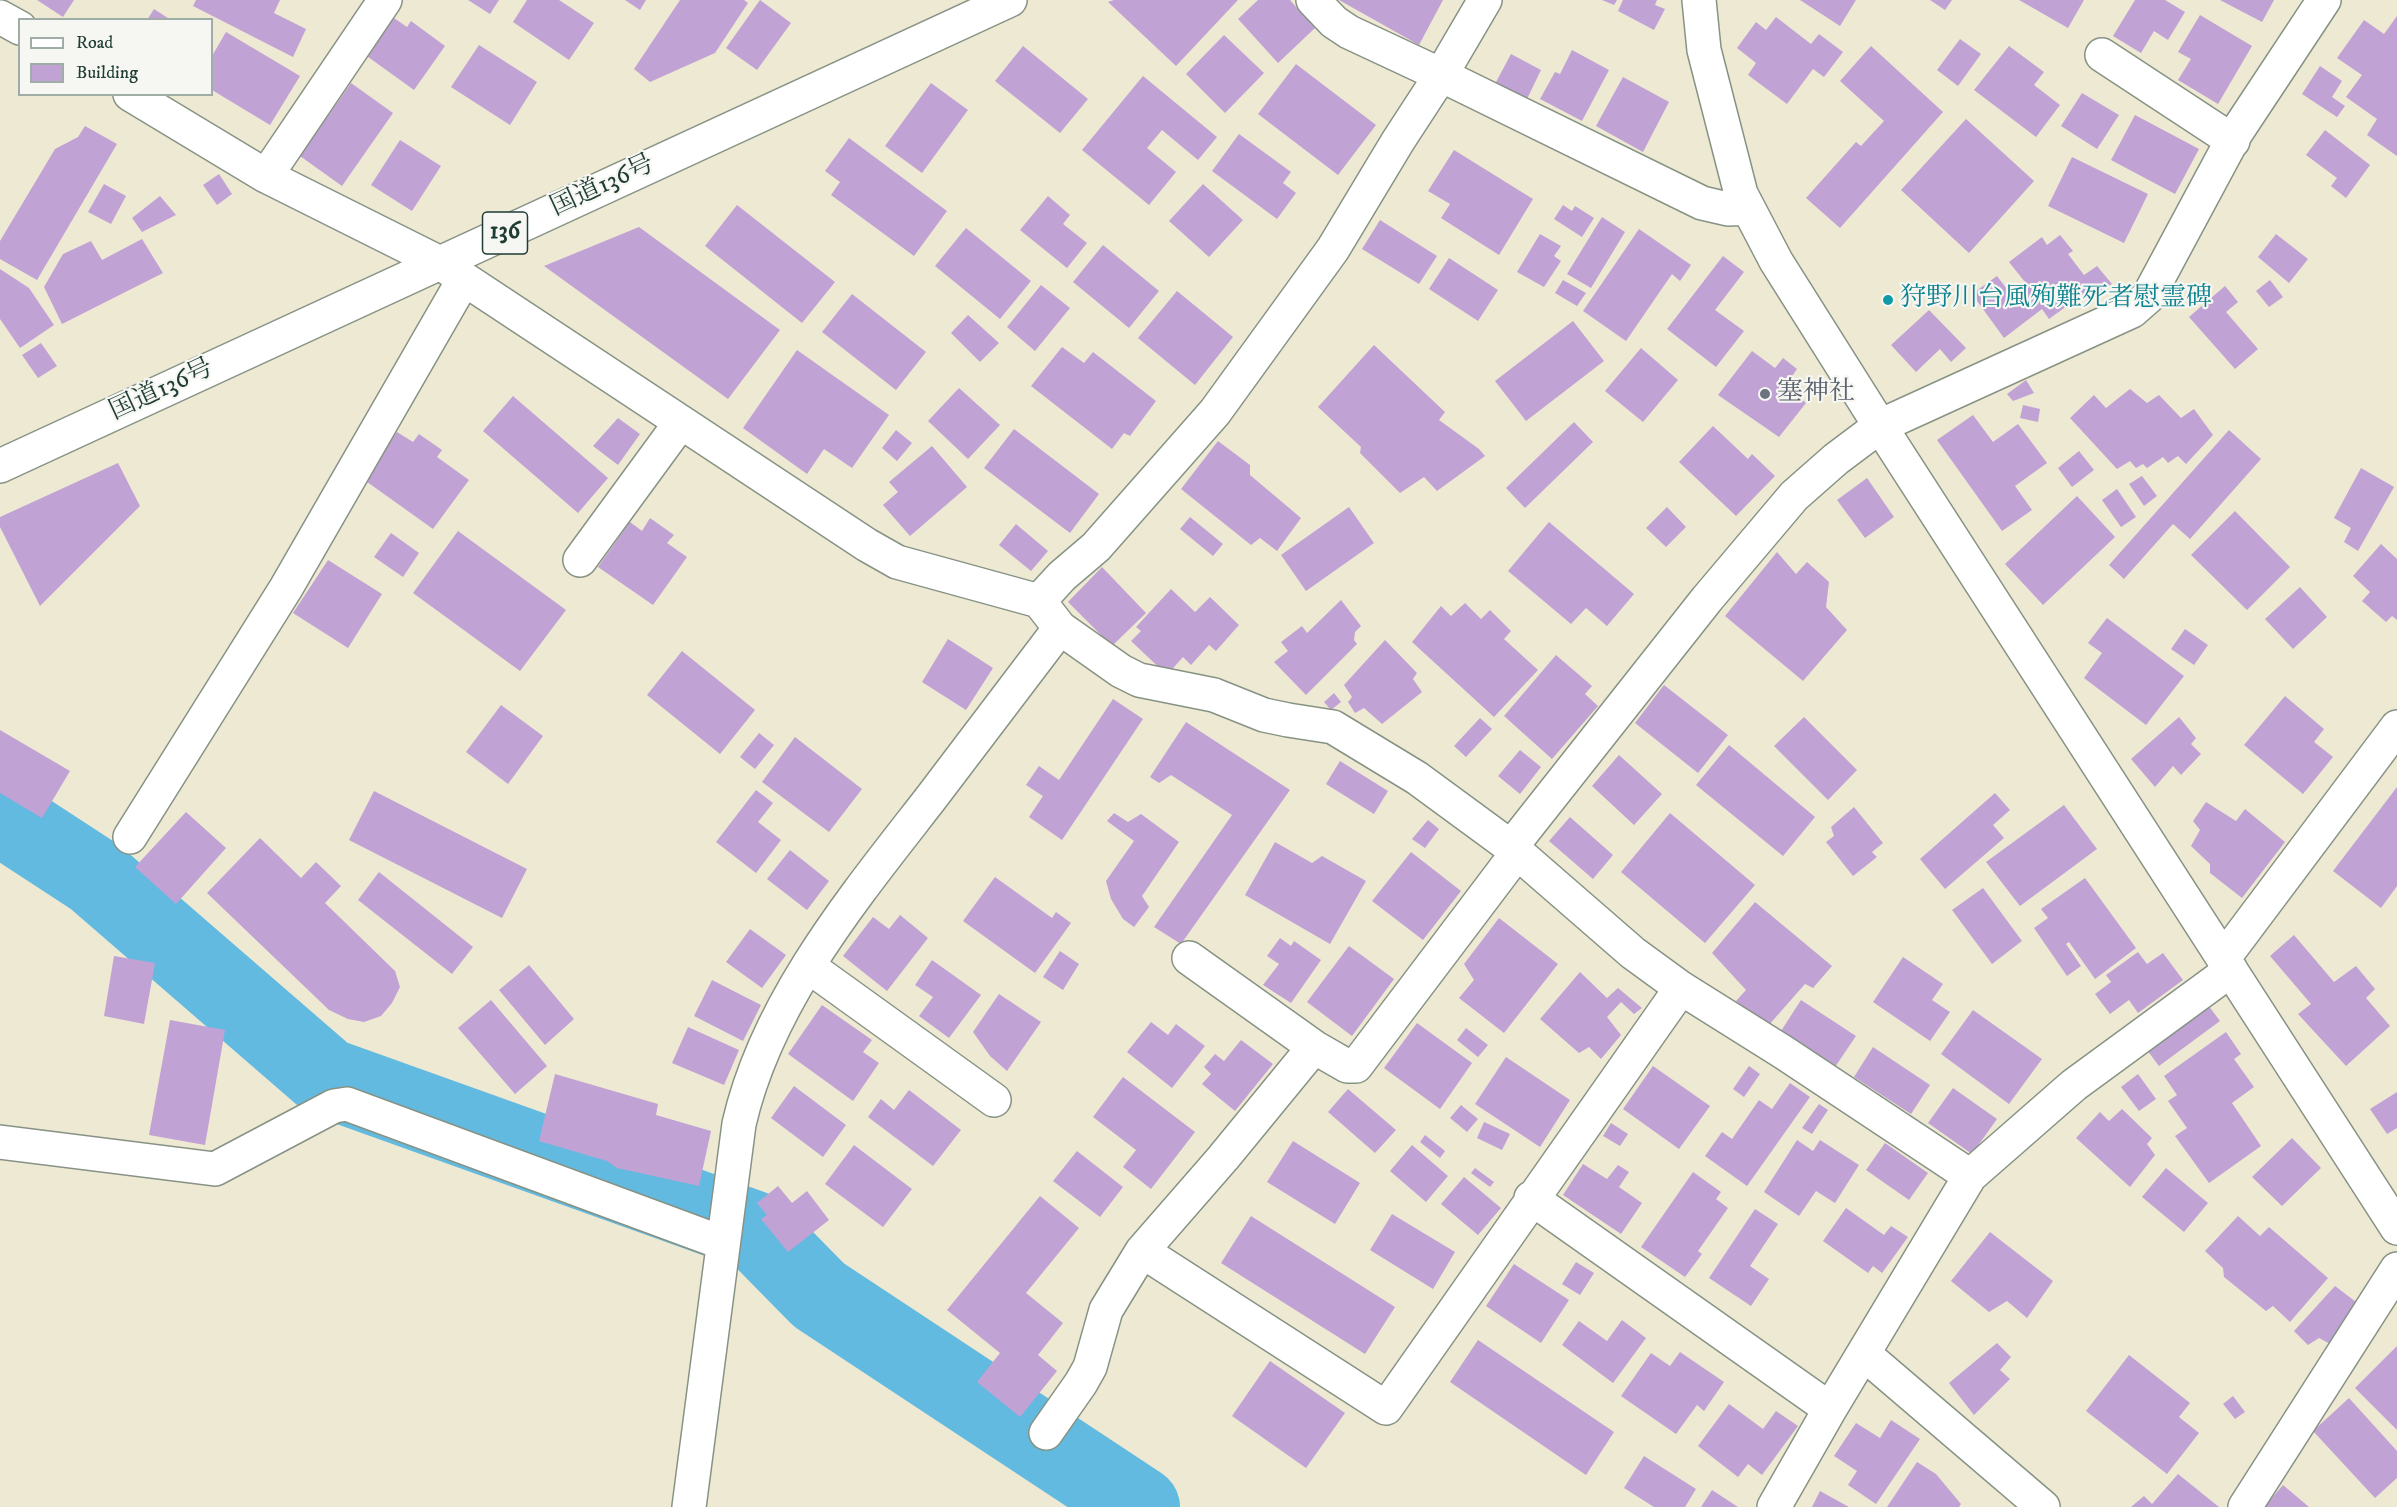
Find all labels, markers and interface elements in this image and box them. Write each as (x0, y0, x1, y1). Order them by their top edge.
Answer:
legend (18, 18, 213, 96)
text: Road (76, 32, 113, 54)
text: Building (76, 62, 138, 84)
street label: 国道136号 (546, 149, 660, 225)
road number: 136 (482, 212, 528, 254)
place label: 狩野川台風殉難死者慰霊碑 (1900, 284, 2212, 316)
marker: 狩野川台風殉難死者慰霊碑 (1881, 293, 1895, 307)
street label: 国道136号 (105, 353, 219, 429)
place label: 塞神社 (1777, 378, 1855, 410)
marker: 塞神社 (1758, 387, 1772, 401)

